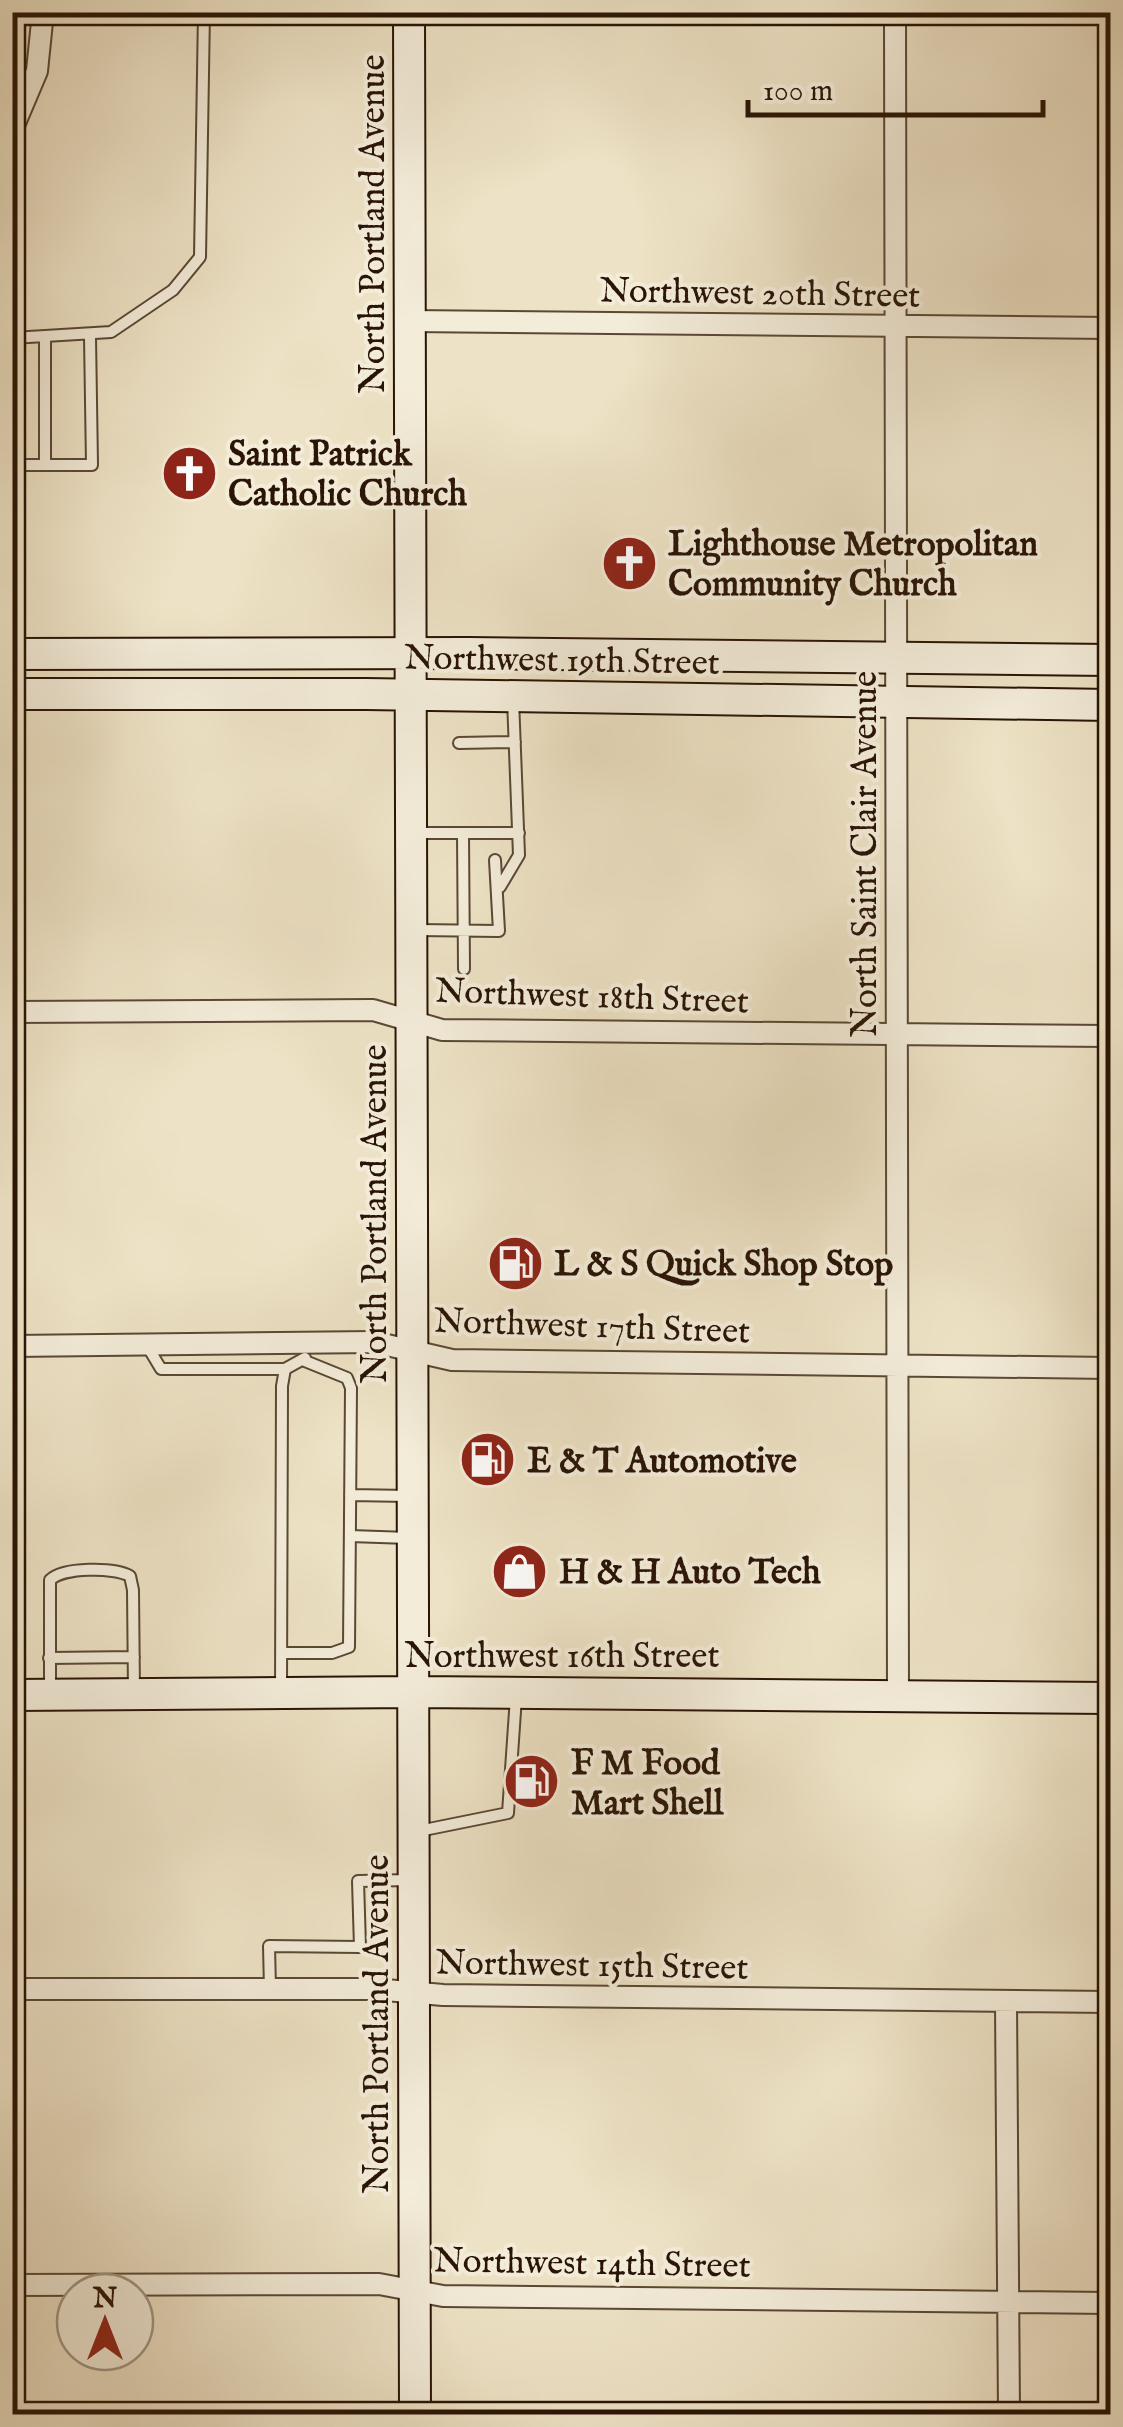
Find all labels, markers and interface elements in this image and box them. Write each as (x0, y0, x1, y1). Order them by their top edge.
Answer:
street label: North Portland Avenue (352, 55, 397, 393)
scale bar (748, 55, 1043, 117)
text: 100 m (763, 73, 833, 111)
street label: Northwest 20th Street (599, 269, 921, 320)
place label: Saint Patrick Catholic Church (228, 433, 467, 518)
church icon: Saint Patrick Catholic Church (159, 443, 219, 503)
place label: Lighthouse Metropolitan Community Church (668, 523, 1038, 608)
church icon: Lighthouse Metropolitan Community Church (599, 533, 659, 593)
street label: Northwest 19th Street (404, 636, 720, 687)
street label: North Saint Clair Avenue (844, 671, 889, 1037)
street label: Northwest 18th Street (434, 970, 750, 1025)
street label: North Portland Avenue (354, 1045, 399, 1383)
fuel station icon: L & S Quick Shop Stop (485, 1233, 545, 1293)
place label: L & S Quick Shop Stop (554, 1243, 893, 1288)
street label: Northwest 17th Street (433, 1299, 751, 1356)
fuel station icon: E & T Automotive (458, 1430, 518, 1490)
place label: E & T Automotive (527, 1440, 797, 1485)
shop icon: H & H Auto Tech (490, 1541, 550, 1601)
place label: H & H Auto Tech (559, 1551, 821, 1596)
street label: Northwest 16th Street (405, 1635, 719, 1680)
place label: F M Food Mart Shell (571, 1742, 725, 1827)
fuel station icon: F M Food Mart Shell (502, 1752, 562, 1812)
street label: North Portland Avenue (356, 1855, 401, 2193)
street label: Northwest 15th Street (435, 1941, 749, 1992)
street label: Northwest 14th Street (433, 2239, 751, 2290)
north arrow (55, 2272, 155, 2372)
text: N (92, 2282, 117, 2317)

